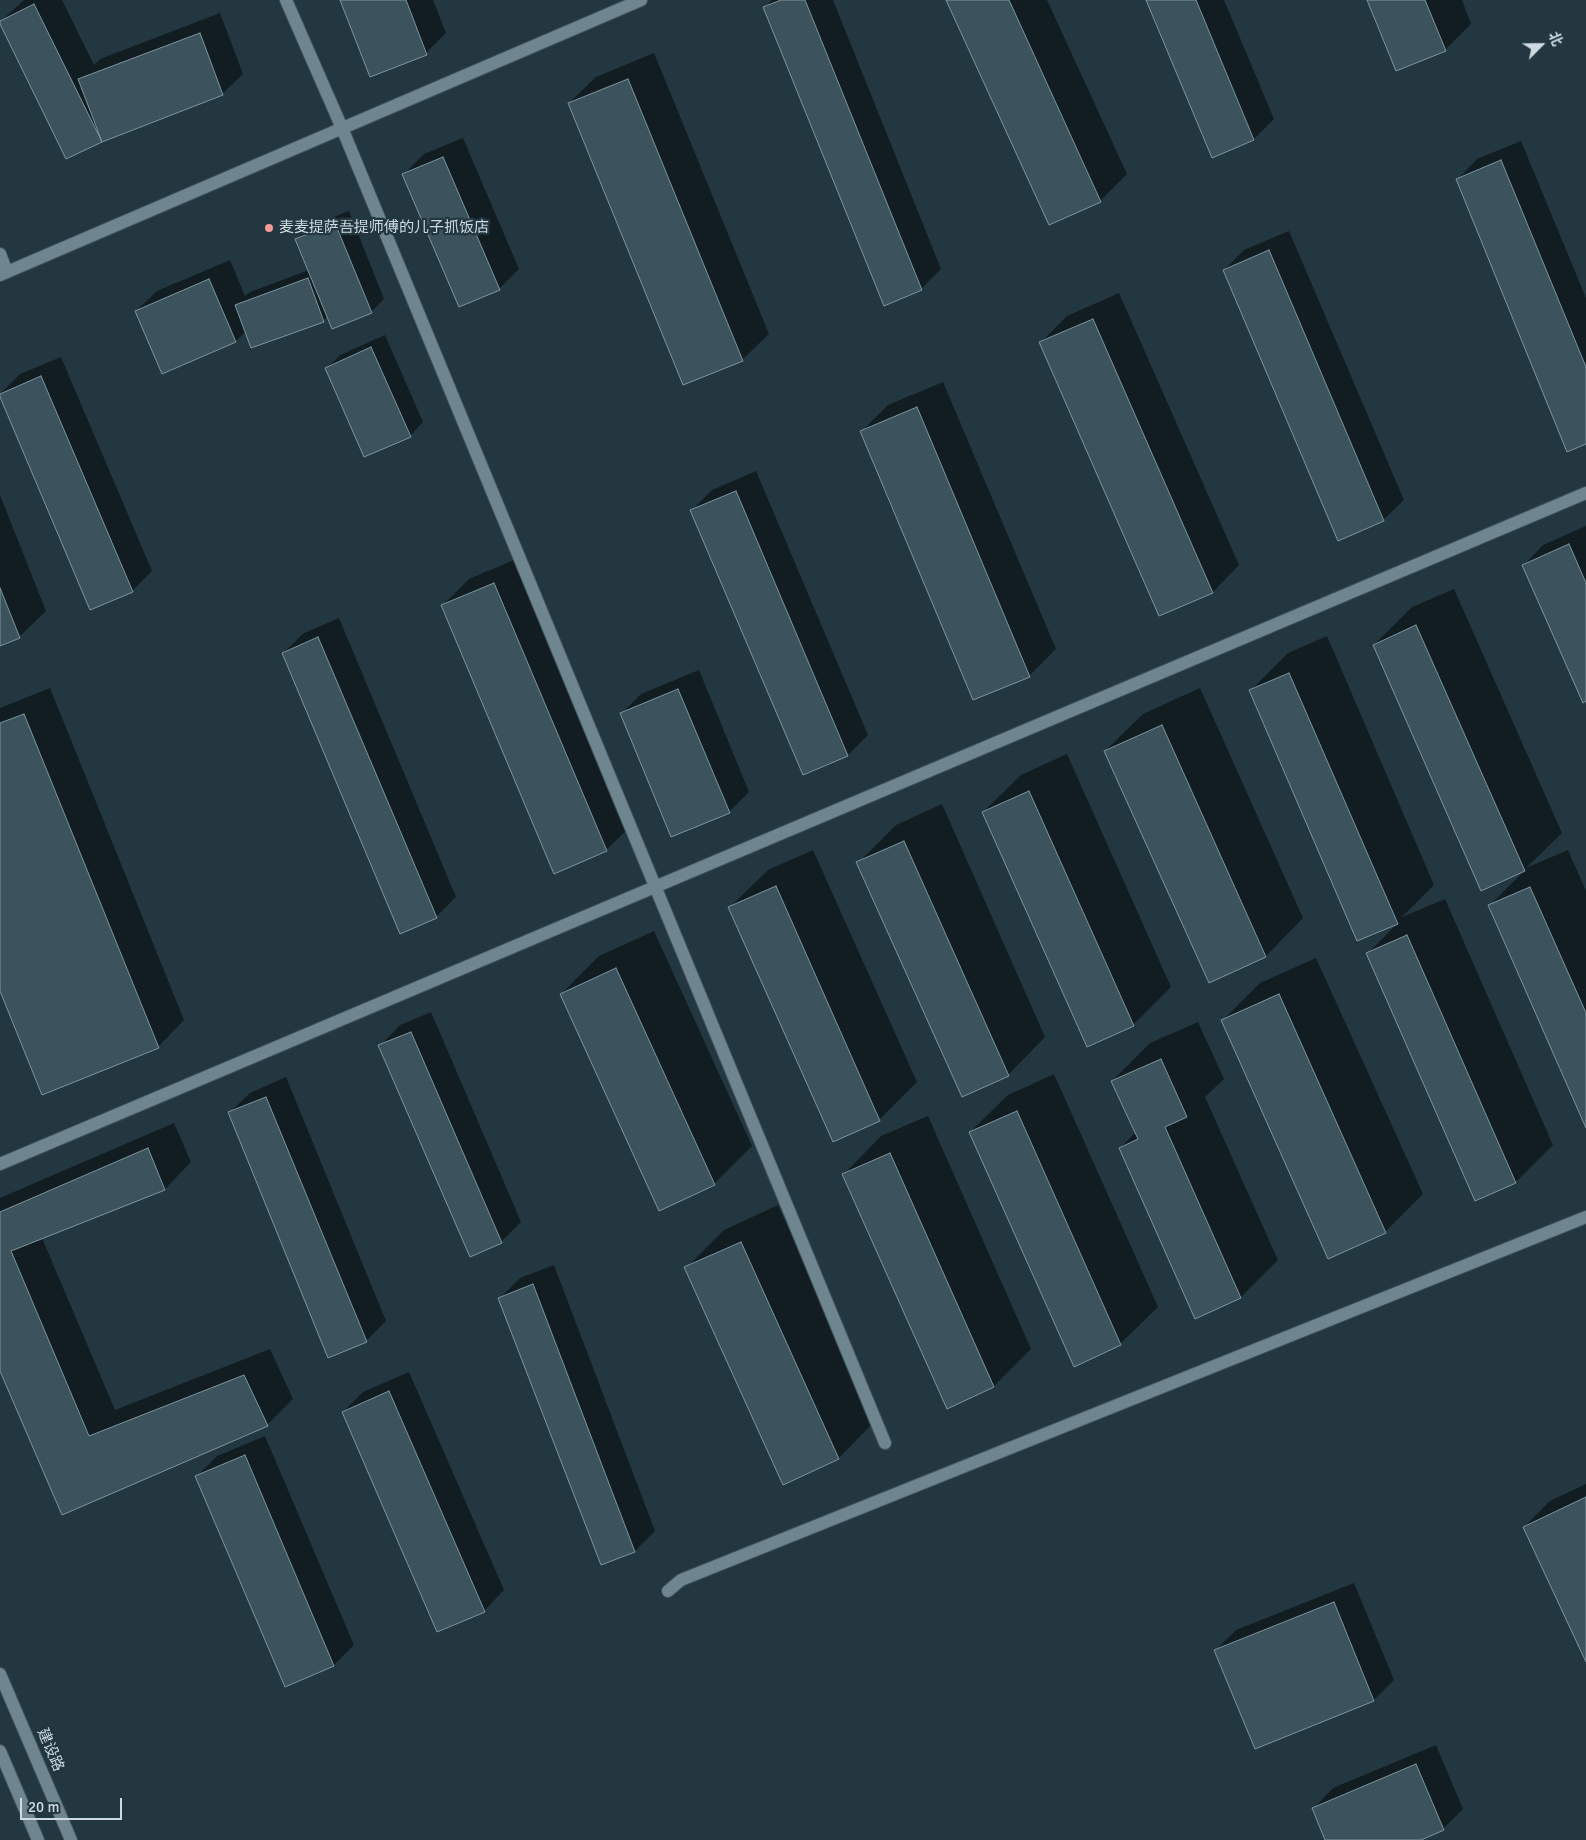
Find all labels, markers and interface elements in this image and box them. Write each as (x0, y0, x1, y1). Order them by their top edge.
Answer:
north arrow (1516, 20, 1566, 70)
text: 北 (1545, 29, 1566, 49)
place label: 麦麦提萨吾提师傅的儿子抓饭店 (279, 219, 489, 237)
marker: 麦麦提萨吾提师傅的儿子抓饭店 (263, 222, 275, 234)
street label: 建设路 (33, 1726, 67, 1774)
scale bar (22, 1788, 125, 1820)
text: 20 m (28, 1798, 59, 1816)

